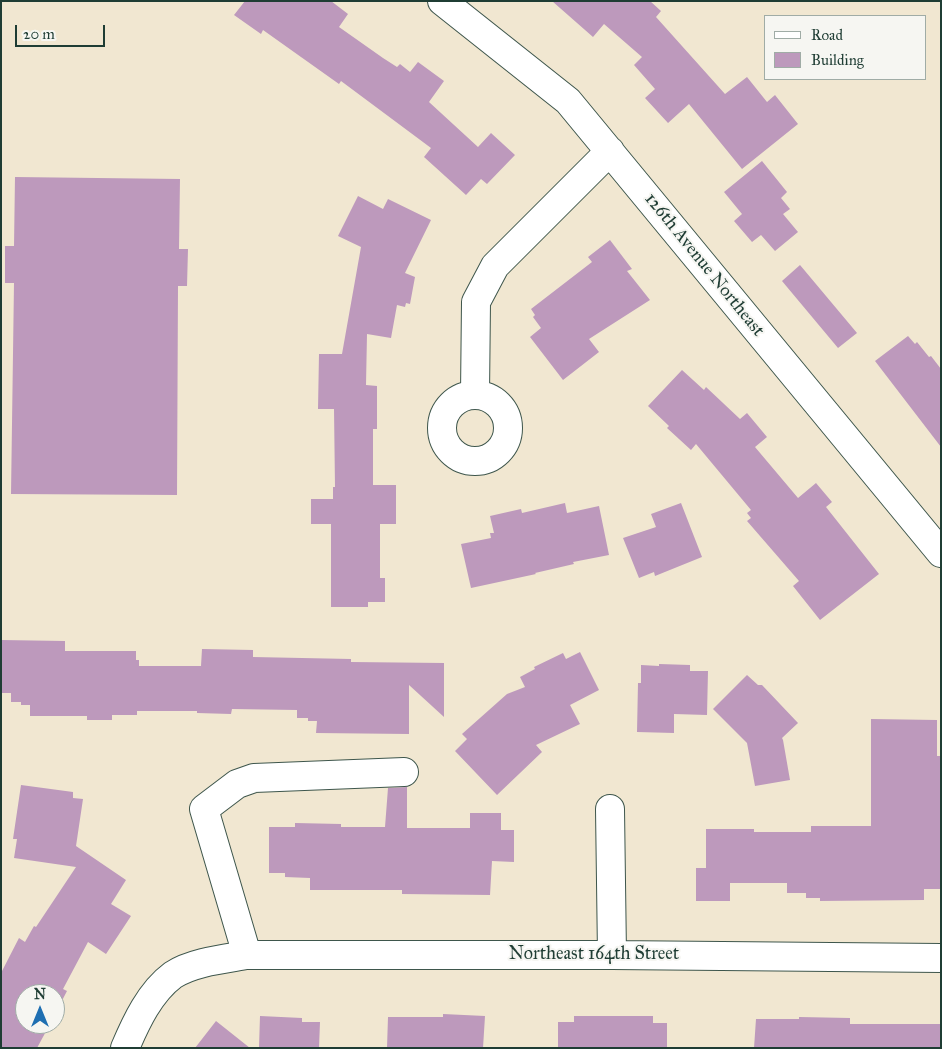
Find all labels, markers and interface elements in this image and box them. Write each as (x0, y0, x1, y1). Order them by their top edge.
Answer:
scale bar (18, 15, 108, 47)
legend (764, 15, 927, 80)
text: 20 m (23, 25, 55, 43)
text: Road (811, 26, 843, 44)
text: Building (811, 51, 864, 69)
street label: 126th Avenue Northeast (639, 189, 769, 341)
street label: Northeast 164th Street (509, 944, 679, 966)
north arrow (15, 984, 65, 1034)
text: N (34, 986, 46, 1003)

